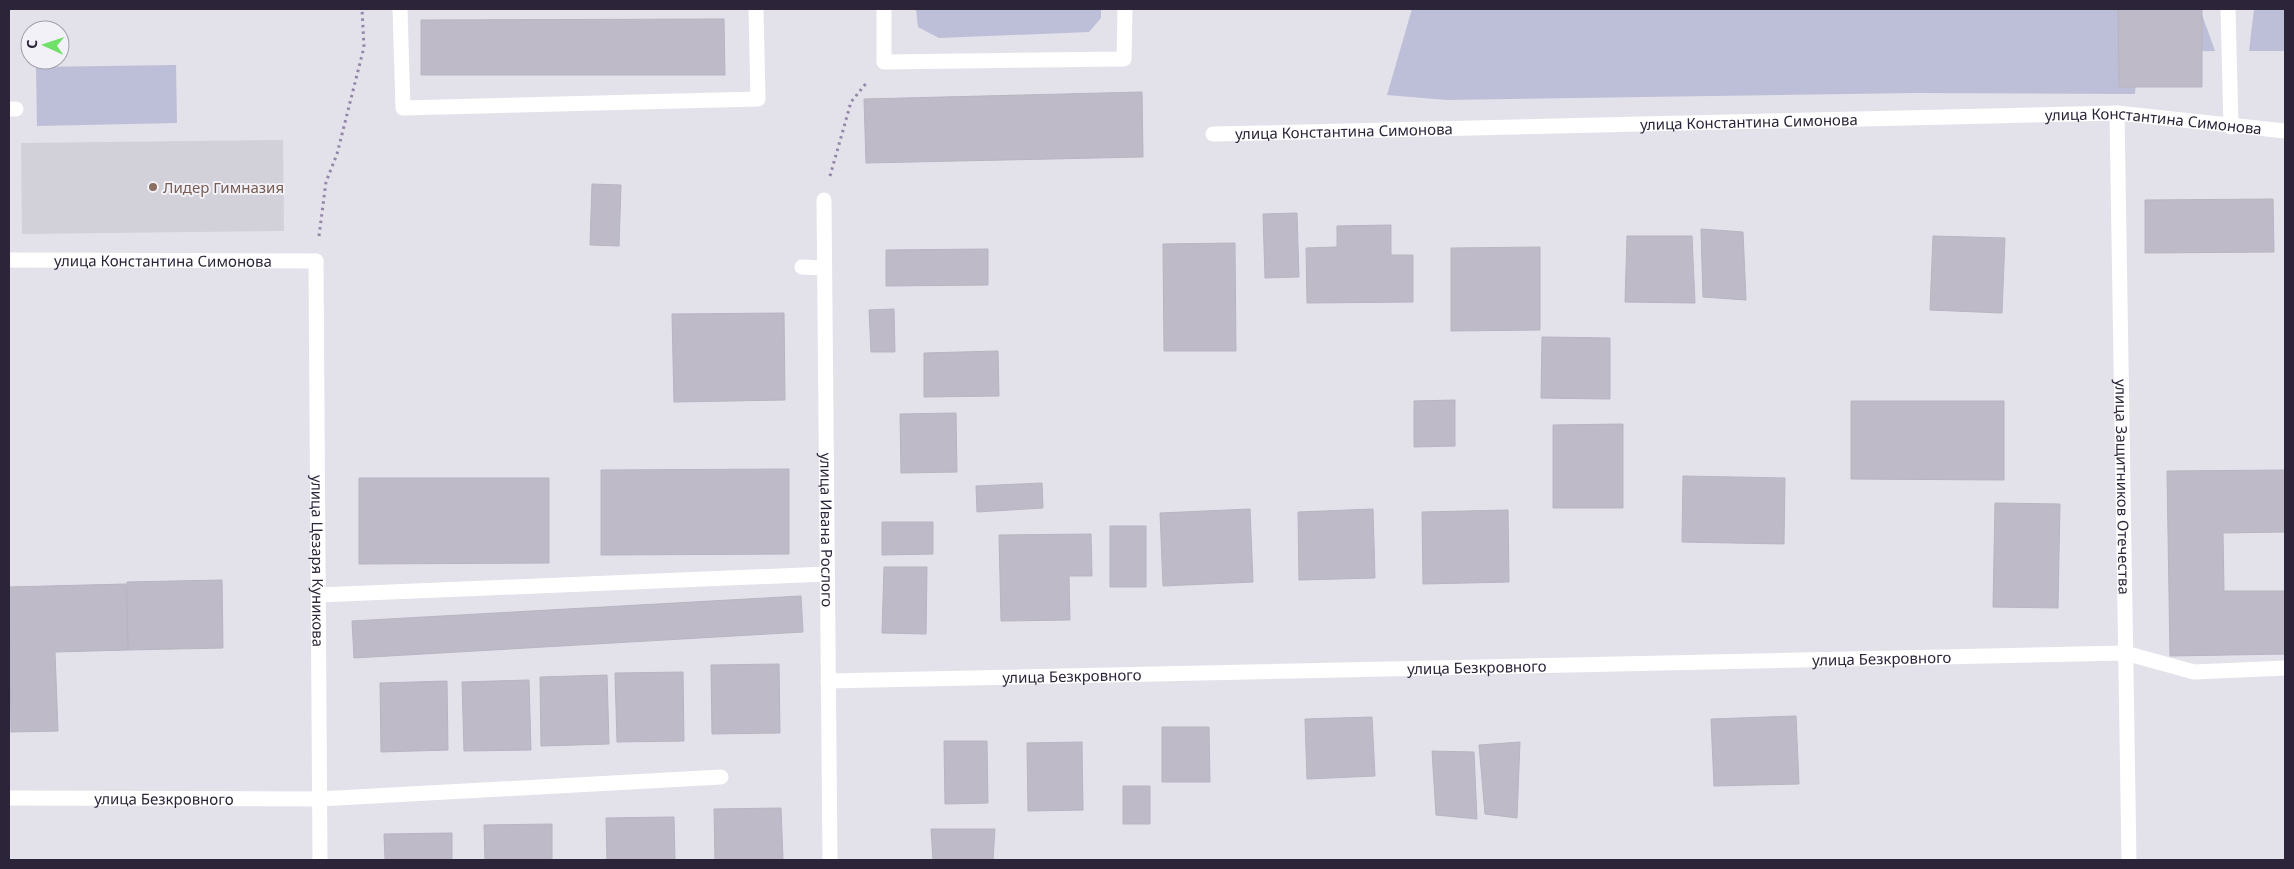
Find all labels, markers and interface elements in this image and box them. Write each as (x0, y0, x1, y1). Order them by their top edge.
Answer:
north arrow (20, 20, 70, 70)
text: С (22, 39, 41, 49)
street label: улица Константина Симонова (2045, 103, 2263, 138)
street label: улица Константина Симонова (1640, 109, 1858, 134)
street label: улица Константина Симонова (1235, 118, 1453, 143)
place label: Лидер Гимназия (163, 177, 284, 197)
marker: Лидер Гимназия (147, 181, 159, 193)
street label: улица Константина Симонова (54, 250, 272, 271)
street label: улица Защитников Отечества (2111, 379, 2135, 595)
street label: улица Ивана Рослого (816, 453, 838, 607)
street label: улица Цезаря Куникова (307, 475, 329, 647)
street label: улица Безкровного (1812, 647, 1952, 670)
street label: улица Безкровного (1407, 655, 1547, 678)
street label: улица Безкровного (1002, 664, 1142, 687)
street label: улица Безкровного (94, 788, 234, 809)

